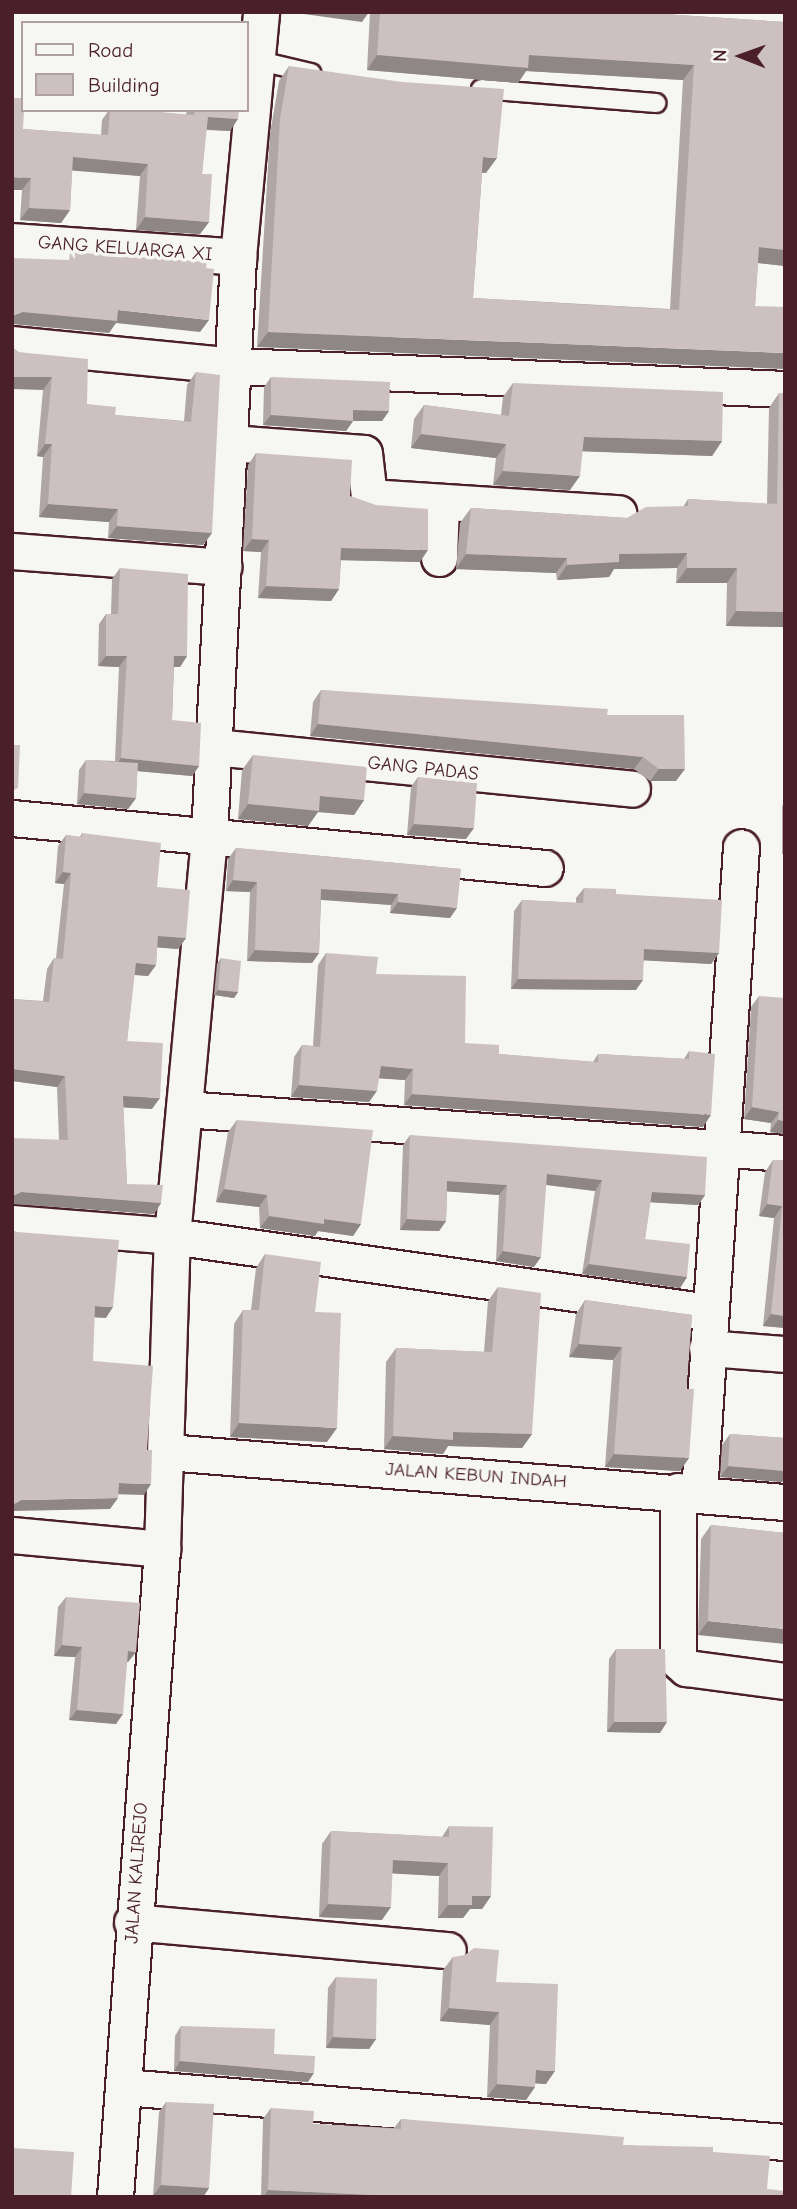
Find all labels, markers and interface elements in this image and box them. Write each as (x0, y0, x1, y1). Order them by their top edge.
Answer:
legend (21, 21, 248, 112)
north arrow (706, 21, 776, 91)
text: Road (88, 38, 133, 62)
text: N (709, 49, 731, 62)
text: Building (88, 73, 160, 97)
street label: GANG KELUARGA XI (37, 232, 213, 266)
street label: GANG PADAS (366, 752, 480, 786)
street label: JALAN KEBUN INDAH (385, 1458, 567, 1494)
street label: JALAN KALIREJO (121, 1802, 153, 1944)

